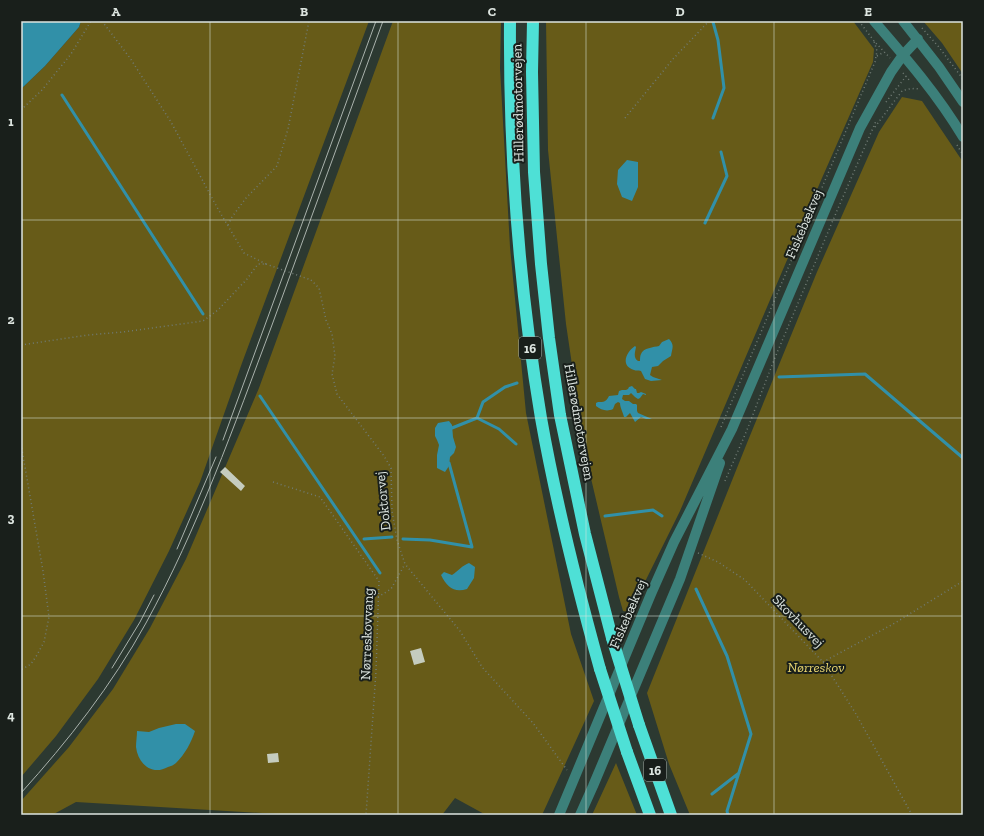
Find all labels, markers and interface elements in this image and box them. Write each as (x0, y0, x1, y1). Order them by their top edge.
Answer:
text: A (112, 4, 121, 19)
text: B (300, 4, 308, 19)
text: C (488, 4, 496, 19)
text: D (675, 4, 685, 19)
text: E (864, 4, 872, 19)
street label: Hillerødmotorvejen (508, 44, 528, 162)
text: 1 (8, 114, 14, 129)
street label: Fiskebækvej (782, 187, 826, 261)
text: 2 (8, 312, 15, 327)
road number: 16 (519, 337, 541, 359)
street label: Hillerødmotorvejen (560, 362, 598, 482)
street label: Doktorvej (371, 470, 395, 532)
text: 3 (8, 510, 15, 525)
street label: Fiskebækvej (606, 577, 650, 651)
street label: Nørreskovvang (357, 587, 377, 680)
street label: Skovhusvej (769, 591, 827, 651)
park label: Nørreskov (787, 659, 845, 676)
text: 4 (7, 708, 15, 723)
road number: 16 (644, 759, 666, 781)

